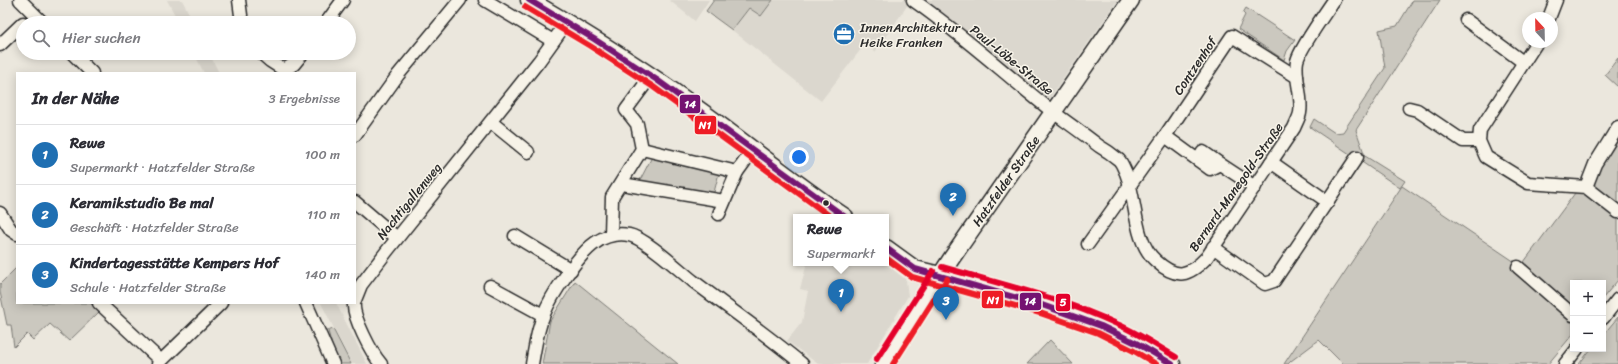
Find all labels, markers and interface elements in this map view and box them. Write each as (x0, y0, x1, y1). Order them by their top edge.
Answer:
north arrow (1522, 12, 1558, 48)
search box (16, 16, 356, 60)
place label: InnenArchitektur Heike Franken (859, 16, 961, 54)
street label: Paul-Löbe-Straße (965, 19, 1059, 101)
office icon: InnenArchitektur Heike Franken (831, 21, 857, 47)
text: Hier suchen (62, 25, 141, 51)
icon: search (30, 27, 52, 49)
street label: Contzenhof (1167, 31, 1224, 100)
text: In der Nähe (32, 83, 119, 113)
text: 3 Ergebnisse (269, 87, 340, 110)
line badge: 14 (679, 94, 701, 114)
text: 14 (684, 95, 696, 114)
line badge: N1 (694, 115, 717, 135)
text: N1 (698, 116, 711, 135)
street label: Bernard-Manegold-Straße (1183, 117, 1290, 256)
text: Rewe (70, 130, 105, 156)
street label: Hatzfelder Straße (966, 130, 1046, 231)
text: 1 (42, 143, 48, 166)
text: 100 m (305, 143, 340, 166)
your location (789, 147, 809, 167)
text: Supermarkt · Hatzfelder Straße (70, 156, 255, 179)
street label: Nachtigallenweg (370, 157, 448, 245)
pin: 2 (940, 183, 966, 216)
text: Keramikstudio Be mal (70, 190, 213, 216)
unlabelled marker (821, 198, 831, 208)
text: 2 (41, 203, 49, 226)
text: 110 m (307, 203, 340, 226)
popup (793, 214, 889, 266)
text: Geschäft · Hatzfelder Straße (70, 216, 239, 239)
text: Rewe (807, 216, 842, 242)
text: Supermarkt (807, 242, 875, 265)
text: Kindertagesstätte Kempers Hof (70, 250, 279, 276)
text: 3 (41, 263, 49, 286)
text: 140 m (305, 263, 340, 286)
text: Schule · Hatzfelder Straße (70, 276, 226, 299)
pin: 1 (828, 279, 854, 312)
map controls (1570, 280, 1606, 352)
button: + (1570, 280, 1606, 316)
pin: 3 (933, 287, 959, 320)
line badge: N1 (981, 290, 1004, 309)
text: N1 (986, 291, 999, 310)
line badge: 14 (1019, 292, 1042, 311)
text: 14 (1024, 292, 1036, 311)
line badge: 5 (1055, 293, 1071, 312)
text: 5 (1060, 293, 1067, 312)
button: − (1570, 316, 1606, 352)

